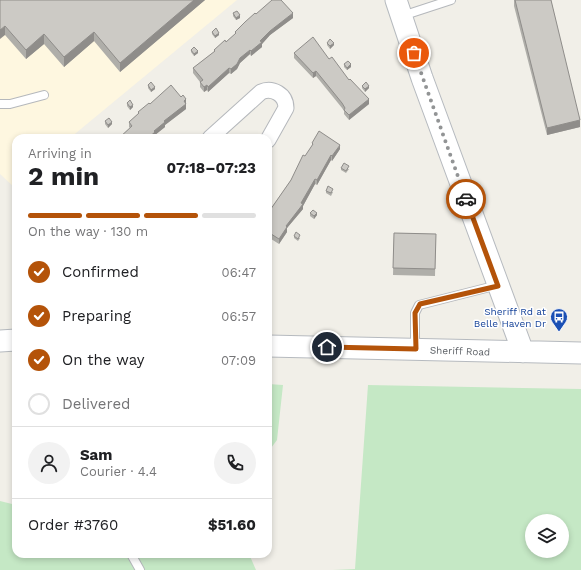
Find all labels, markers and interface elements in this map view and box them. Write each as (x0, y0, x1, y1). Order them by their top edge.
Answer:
pin (397, 36, 431, 70)
icon: bag (403, 42, 425, 64)
text: Arriving in (28, 146, 92, 161)
text: 07:18–07:23 (167, 159, 256, 177)
text: 2 min (28, 161, 99, 191)
courier (446, 179, 486, 219)
icon: car (455, 188, 477, 210)
text: On the way · 130 m (28, 224, 148, 239)
icon: check (28, 261, 50, 283)
text: Confirmed (62, 263, 139, 281)
text: 06:47 (222, 265, 256, 280)
icon: check (28, 305, 50, 327)
place label: Sheriff Rd at Belle Haven Dr (474, 306, 547, 329)
text: Preparing (62, 307, 131, 325)
bus stop icon: Sheriff Rd at Belle Haven Dr (549, 307, 569, 332)
text: 06:57 (221, 309, 256, 324)
pin (310, 330, 344, 364)
icon: home (316, 336, 338, 358)
street label: Sheriff Road (430, 344, 490, 358)
icon: check (28, 349, 50, 371)
text: On the way (62, 351, 144, 369)
text: 07:09 (221, 353, 256, 368)
text: Delivered (62, 395, 130, 413)
button: person (28, 442, 70, 484)
button: phone (214, 442, 256, 484)
text: Sam (80, 446, 112, 464)
text: Courier · 4.4 (80, 464, 157, 479)
map controls (525, 514, 569, 558)
button: layers (525, 514, 569, 558)
text: Order #3760 (28, 516, 118, 534)
text: $51.60 (208, 516, 256, 534)

